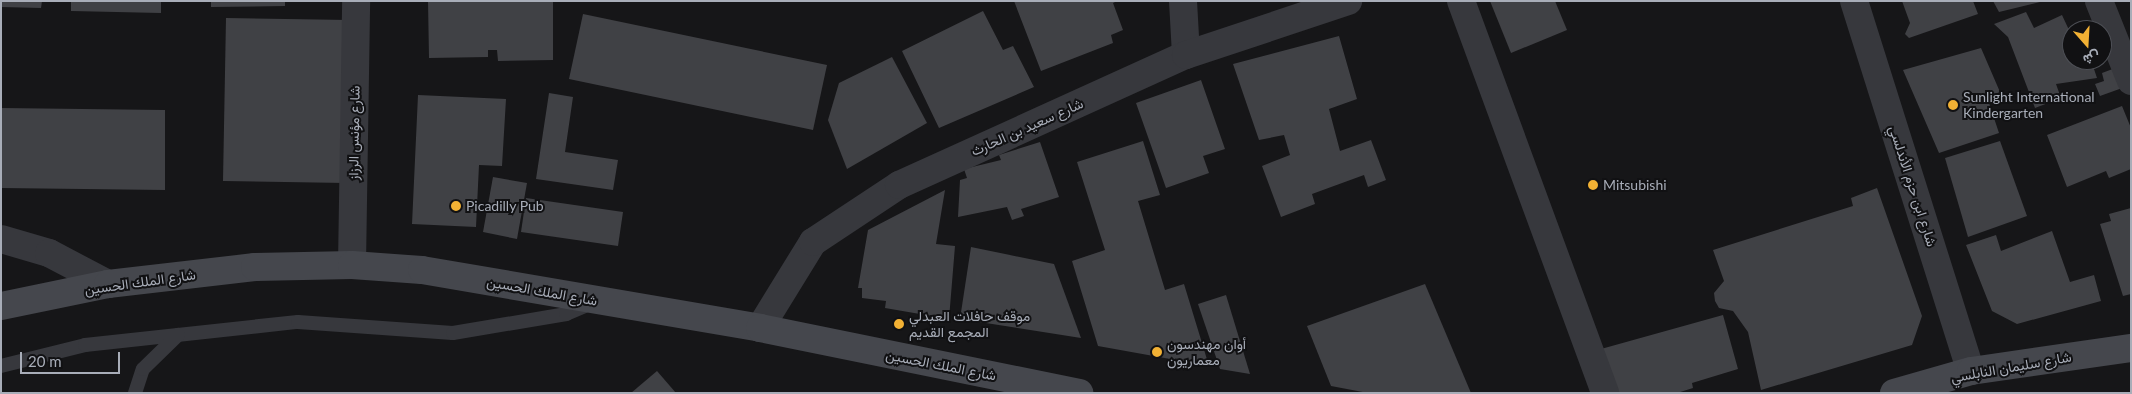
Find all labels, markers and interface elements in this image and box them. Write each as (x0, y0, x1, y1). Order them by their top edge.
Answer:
north arrow (2062, 20, 2112, 70)
text: ش (2081, 48, 2102, 69)
street label: شارع مؤنس الرزاز (345, 86, 363, 180)
place label: Sunlight International Kindergarten (1963, 89, 2095, 121)
street label: شارع سعيد بن الحارث (968, 95, 1086, 159)
marker: Sunlight International Kindergarten (1947, 99, 1959, 111)
street label: شارع ابن حزم الأندلسي (1886, 123, 1940, 249)
place label: Mitsubishi (1603, 177, 1667, 193)
marker: Mitsubishi (1587, 179, 1599, 191)
place label: Picadilly Pub (466, 198, 544, 214)
marker: Picadilly Pub (450, 200, 462, 212)
street label: شارع الملك الحسين (83, 266, 197, 298)
street label: شارع الملك الحسين (485, 273, 599, 309)
place label: موقف حافلات العبدلي المجمع القديم (909, 308, 1030, 341)
marker: موقف حافلات العبدلي المجمع القديم (893, 318, 905, 330)
place label: أوان مهندسون معماريون (1167, 336, 1246, 368)
scale bar (22, 342, 122, 374)
street label: شارع الملك الحسين (884, 346, 998, 384)
marker: أوان مهندسون معماريون (1151, 346, 1163, 358)
street label: شارع سليمان النابلسي (1949, 348, 2073, 386)
text: 20 m (28, 352, 62, 370)

